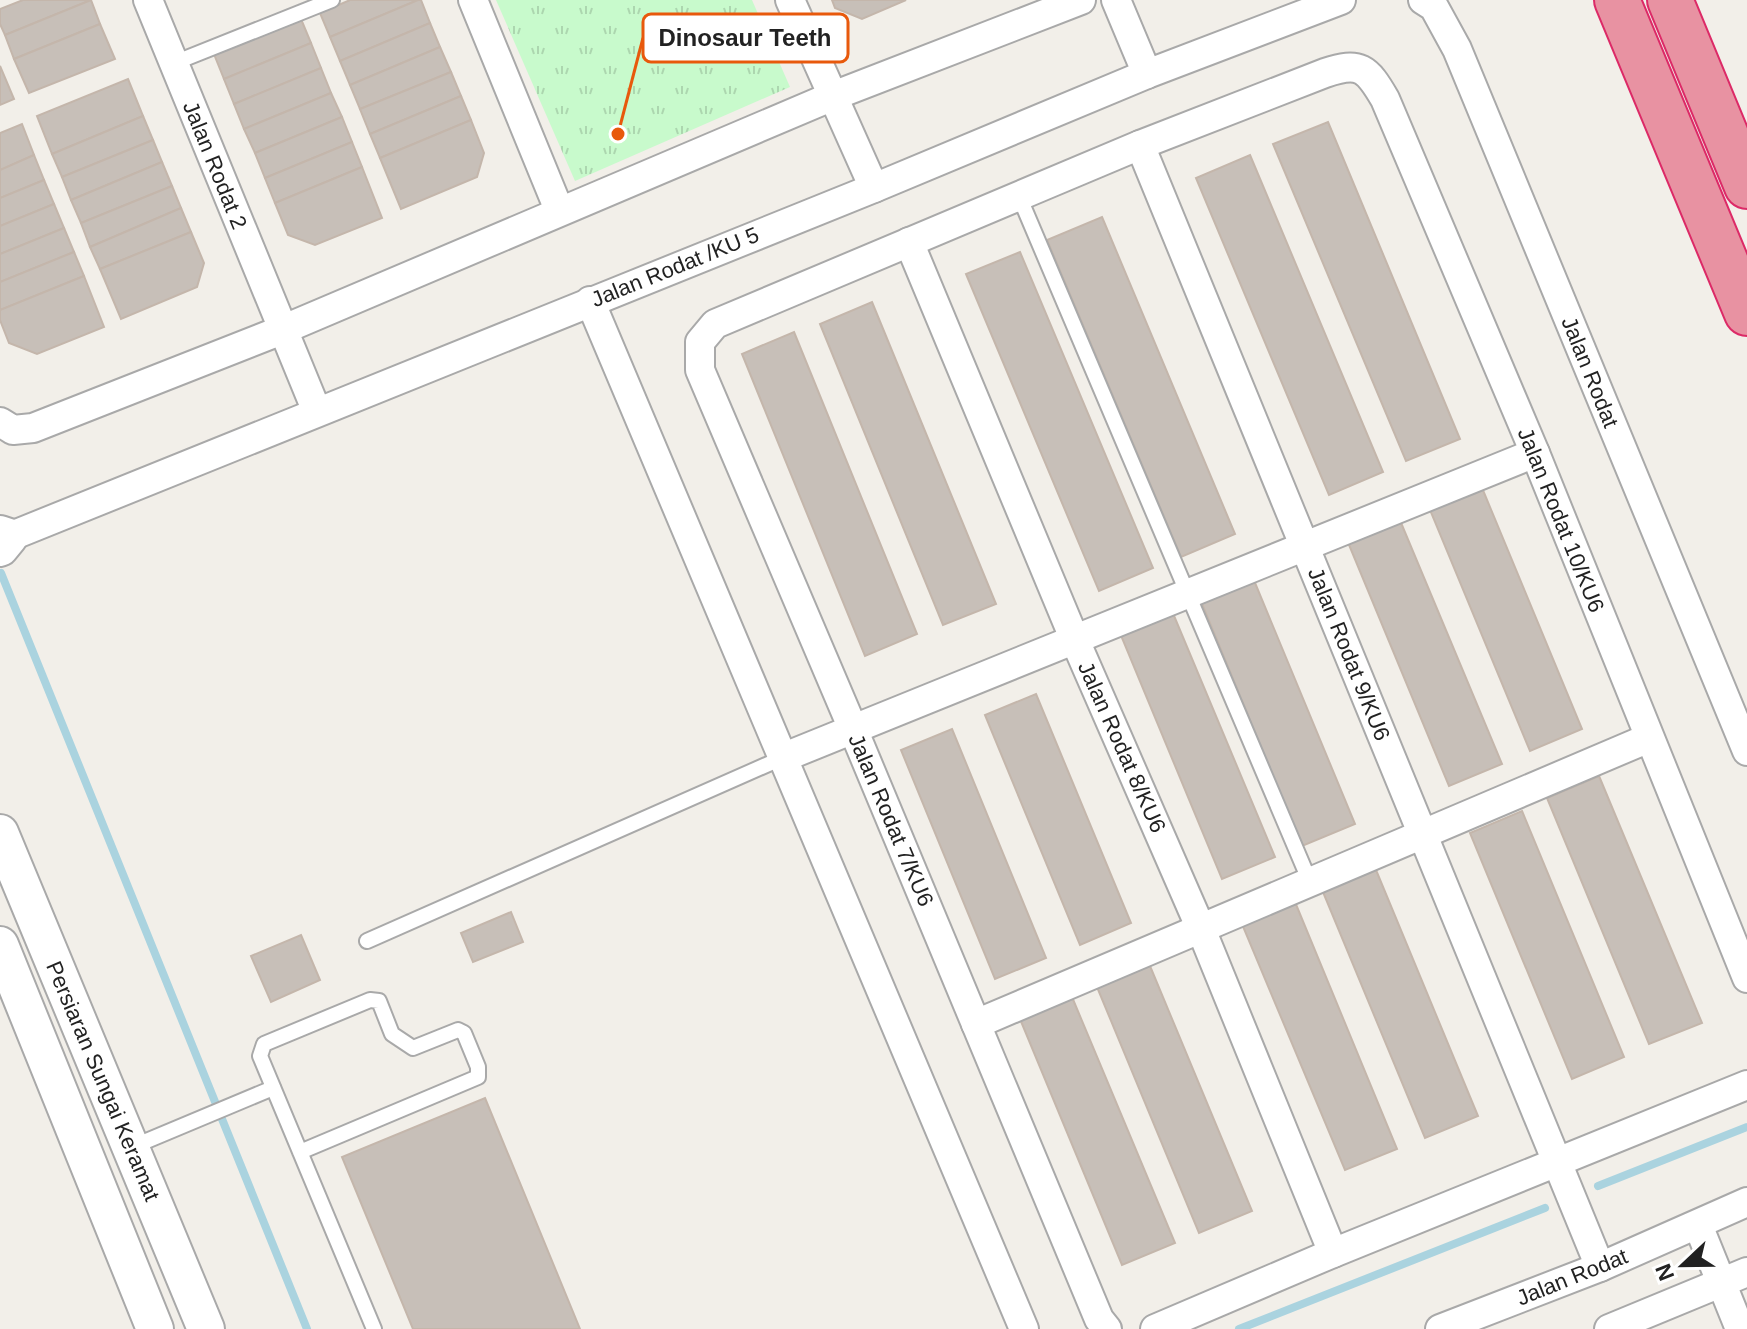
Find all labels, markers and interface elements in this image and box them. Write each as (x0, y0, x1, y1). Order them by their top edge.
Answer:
callout: Dinosaur Teeth (643, 14, 848, 62)
text: Dinosaur Teeth (659, 24, 831, 51)
street label: Jalan Rodat 2 (178, 97, 252, 233)
street label: Jalan Rodat /KU 5 (588, 222, 762, 312)
street label: Jalan Rodat (1556, 313, 1624, 431)
street label: Jalan Rodat 10/KU6 (1513, 424, 1609, 616)
street label: Jalan Rodat 9/KU6 (1303, 564, 1395, 744)
street label: Jalan Rodat 8/KU6 (1073, 658, 1171, 836)
street label: Jalan Rodat 7/KU6 (843, 730, 939, 910)
street label: Persiaran Sungai Keramat (41, 957, 165, 1205)
north arrow (1643, 1225, 1723, 1305)
street label: Jalan Rodat (1513, 1243, 1631, 1311)
text: N (1650, 1260, 1679, 1284)

